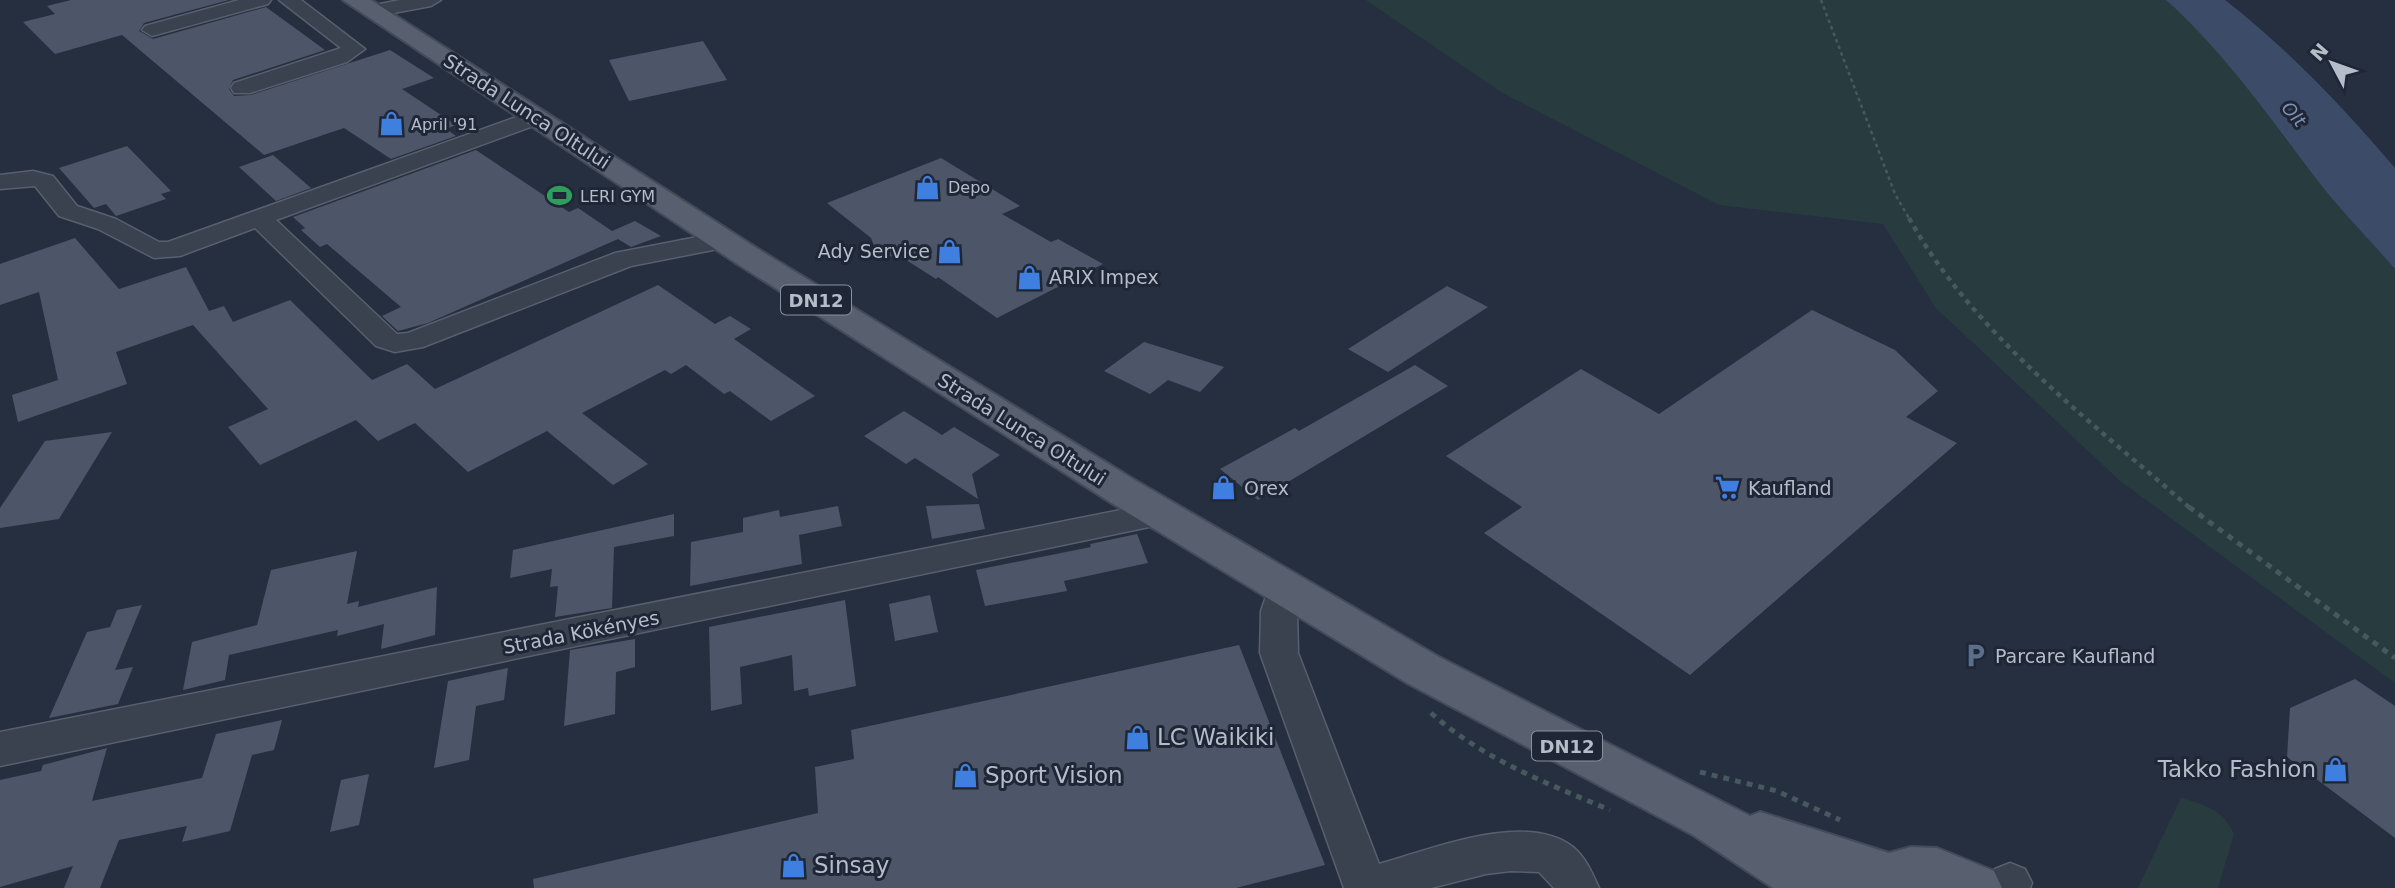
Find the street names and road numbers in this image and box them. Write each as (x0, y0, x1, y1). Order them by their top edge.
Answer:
street label: Strada Lunca Oltului (440, 49, 614, 173)
road number: DN12 (781, 286, 851, 314)
street label: Strada Lunca Oltului (934, 368, 1110, 490)
street label: Strada Kökényes (501, 606, 661, 658)
road number: DN12 (1532, 732, 1602, 760)

